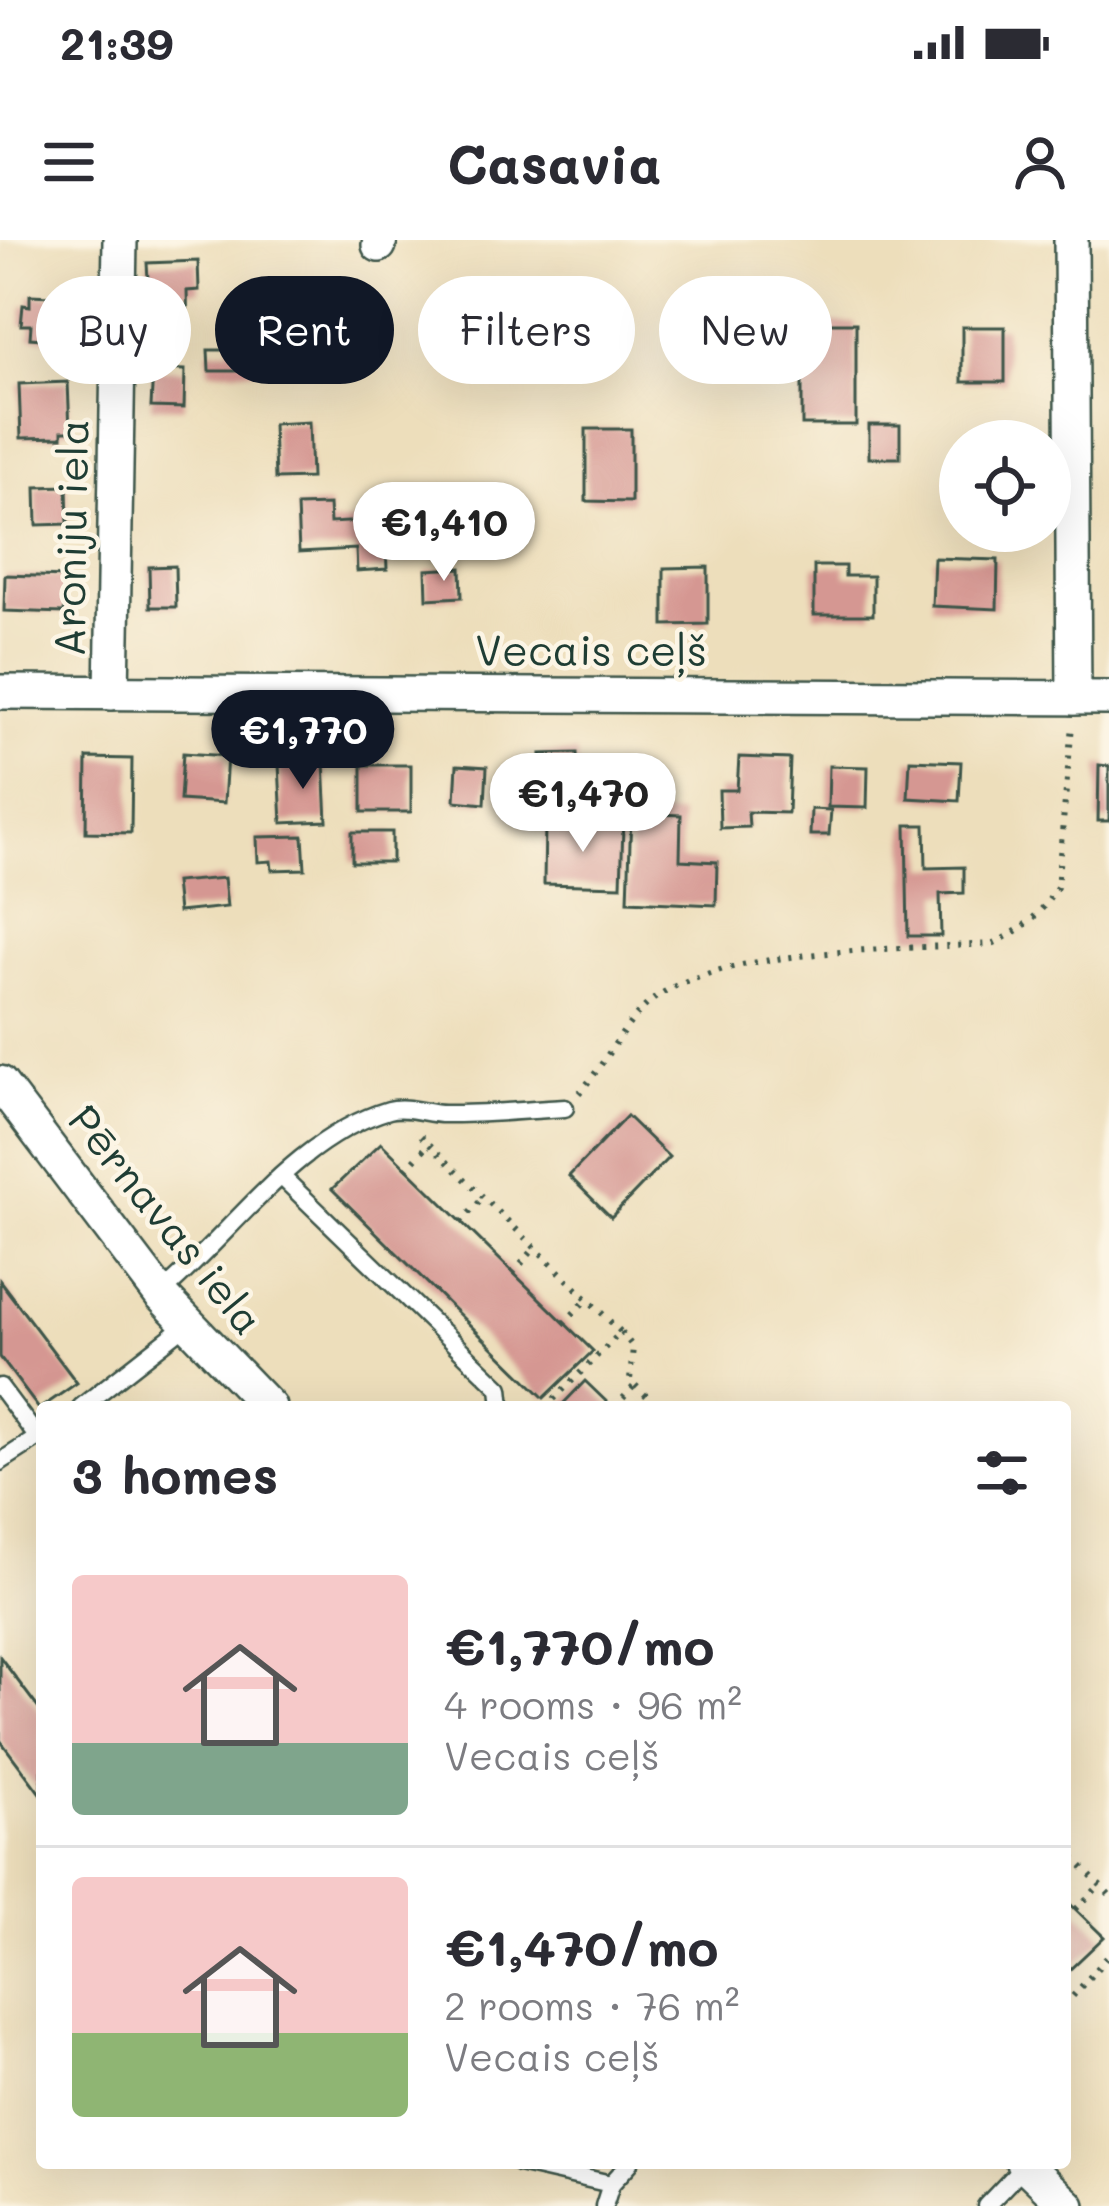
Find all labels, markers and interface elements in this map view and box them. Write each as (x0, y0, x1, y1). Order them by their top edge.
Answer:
text: 21:39 (60, 13, 173, 71)
text: Casavia (447, 127, 662, 198)
icon: menu (36, 129, 102, 195)
icon: person (1007, 129, 1073, 195)
chip: Buy (36, 276, 191, 384)
chip: Rent (215, 276, 394, 384)
chip: Filters (418, 276, 635, 384)
chip: New (659, 276, 832, 384)
street label: Aroniju iela (40, 419, 100, 657)
map controls (939, 420, 1071, 552)
button: locate (939, 420, 1071, 552)
pin: €1,410 (346, 482, 542, 584)
text: €1,410 (380, 495, 508, 546)
street label: Vecais ceļš (475, 622, 707, 678)
pin: €1,770 (205, 690, 401, 792)
text: €1,770 (238, 703, 368, 754)
pin: €1,470 (485, 753, 681, 855)
text: €1,470 (517, 766, 649, 817)
street label: Pērnavas iela (58, 1093, 276, 1345)
text: 3 homes (72, 1440, 278, 1507)
icon: filters (969, 1440, 1035, 1506)
text: €1,770/mo (444, 1611, 714, 1678)
icon: home (168, 1623, 312, 1767)
text: 4 rooms · 96 m² (444, 1678, 742, 1729)
text: Vecais ceļš (444, 1729, 660, 1780)
text: €1,470/mo (444, 1912, 718, 1979)
icon: home (168, 1925, 312, 2069)
text: 2 rooms · 76 m² (444, 1979, 740, 2030)
text: Vecais ceļš (444, 2030, 660, 2081)

